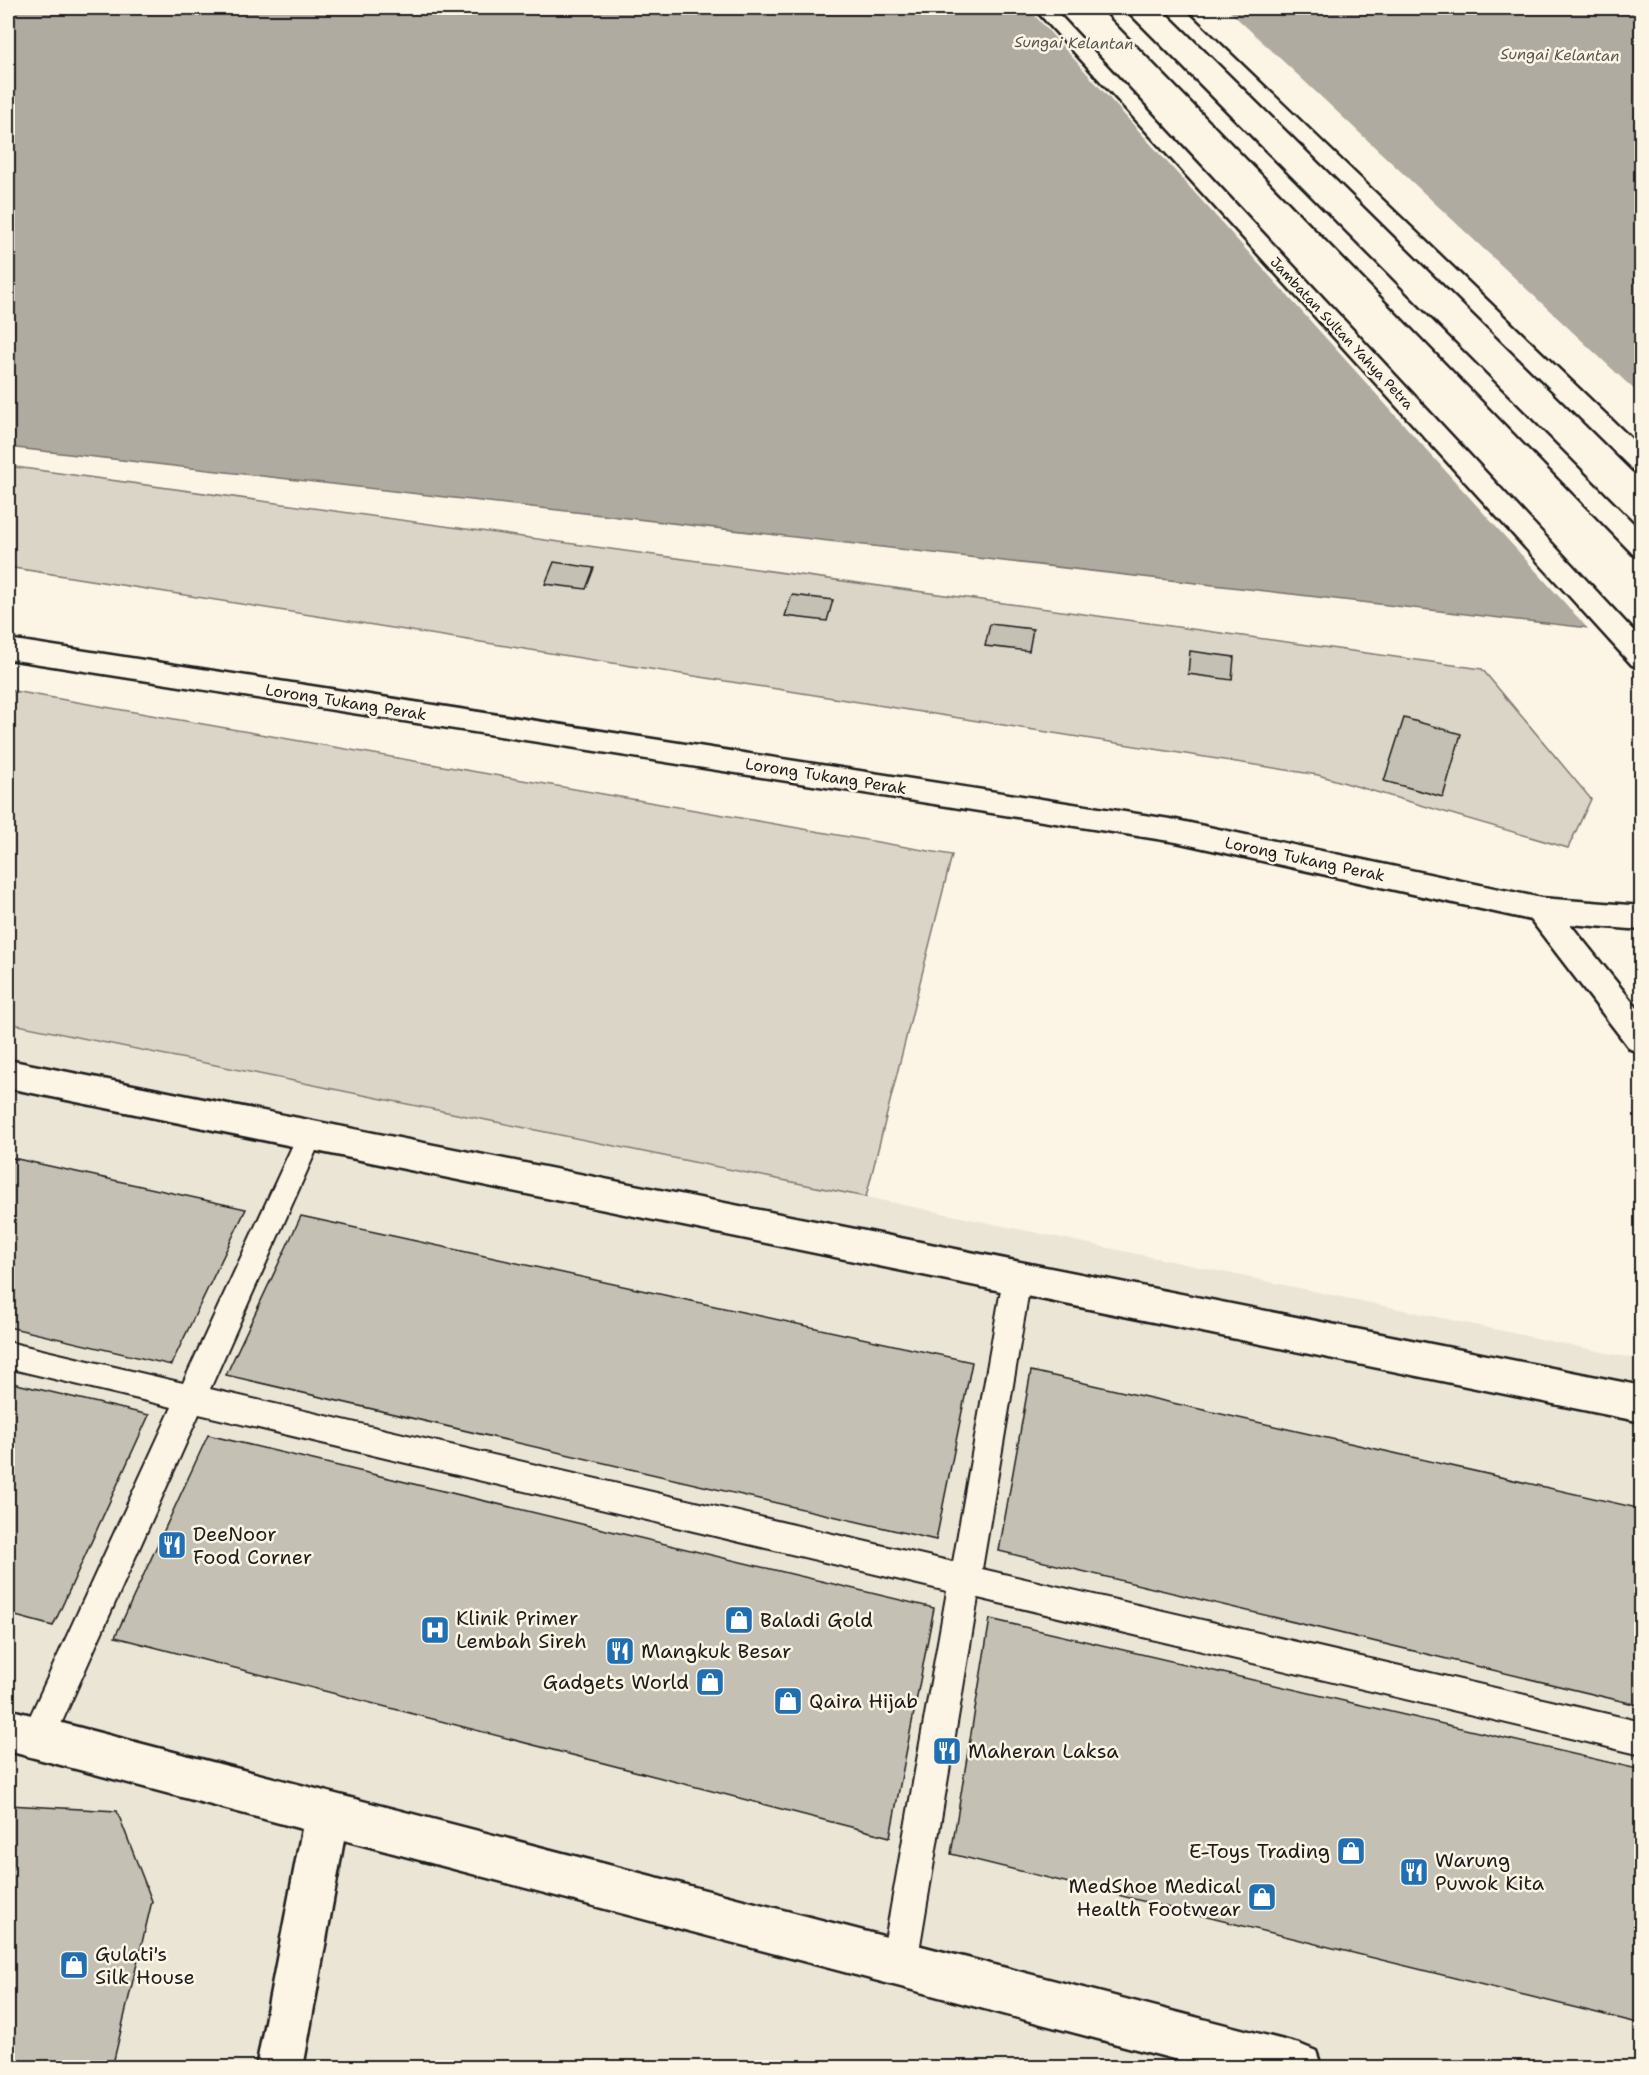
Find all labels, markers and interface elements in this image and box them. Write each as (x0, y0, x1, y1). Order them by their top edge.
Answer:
water label: Sungai Kelantan (1014, 32, 1134, 54)
water label: Sungai Kelantan (1500, 44, 1620, 66)
street label: Jambatan Sultan Yahya Petra (1266, 253, 1418, 413)
street label: Lorong Tukang Perak (264, 679, 428, 725)
street label: Lorong Tukang Perak (744, 753, 908, 799)
street label: Lorong Tukang Perak (1223, 832, 1387, 886)
place label: DeeNoor Food Corner (193, 1521, 312, 1570)
restaurant icon: DeeNoor Food Corner (156, 1529, 188, 1561)
shop icon: Baladi Gold (723, 1604, 755, 1636)
place label: Klinik Primer Lembah Sireh (456, 1605, 587, 1654)
place label: Baladi Gold (760, 1607, 873, 1633)
hospital icon: Klinik Primer Lembah Sireh (419, 1614, 451, 1646)
restaurant icon: Mangkuk Besar (604, 1635, 636, 1667)
place label: Mangkuk Besar (641, 1638, 791, 1664)
shop icon: Gadgets World (694, 1666, 726, 1698)
place label: Gadgets World (543, 1669, 689, 1695)
shop icon: Qaira Hijab (772, 1685, 804, 1717)
place label: Qaira Hijab (809, 1688, 918, 1714)
restaurant icon: Maheran Laksa (931, 1735, 963, 1767)
place label: Maheran Laksa (968, 1738, 1119, 1764)
shop icon: E-Toys Trading (1335, 1835, 1367, 1867)
place label: E-Toys Trading (1189, 1838, 1330, 1864)
place label: Warung Puwok Kita (1435, 1847, 1545, 1896)
restaurant icon: Warung Puwok Kita (1398, 1856, 1430, 1888)
place label: MedShoe Medical Health Footwear (1068, 1873, 1241, 1922)
shop icon: MedShoe Medical Health Footwear (1246, 1881, 1278, 1913)
place label: Gulati's Silk House (95, 1941, 195, 1990)
shop icon: Gulati's Silk House (58, 1949, 90, 1981)

